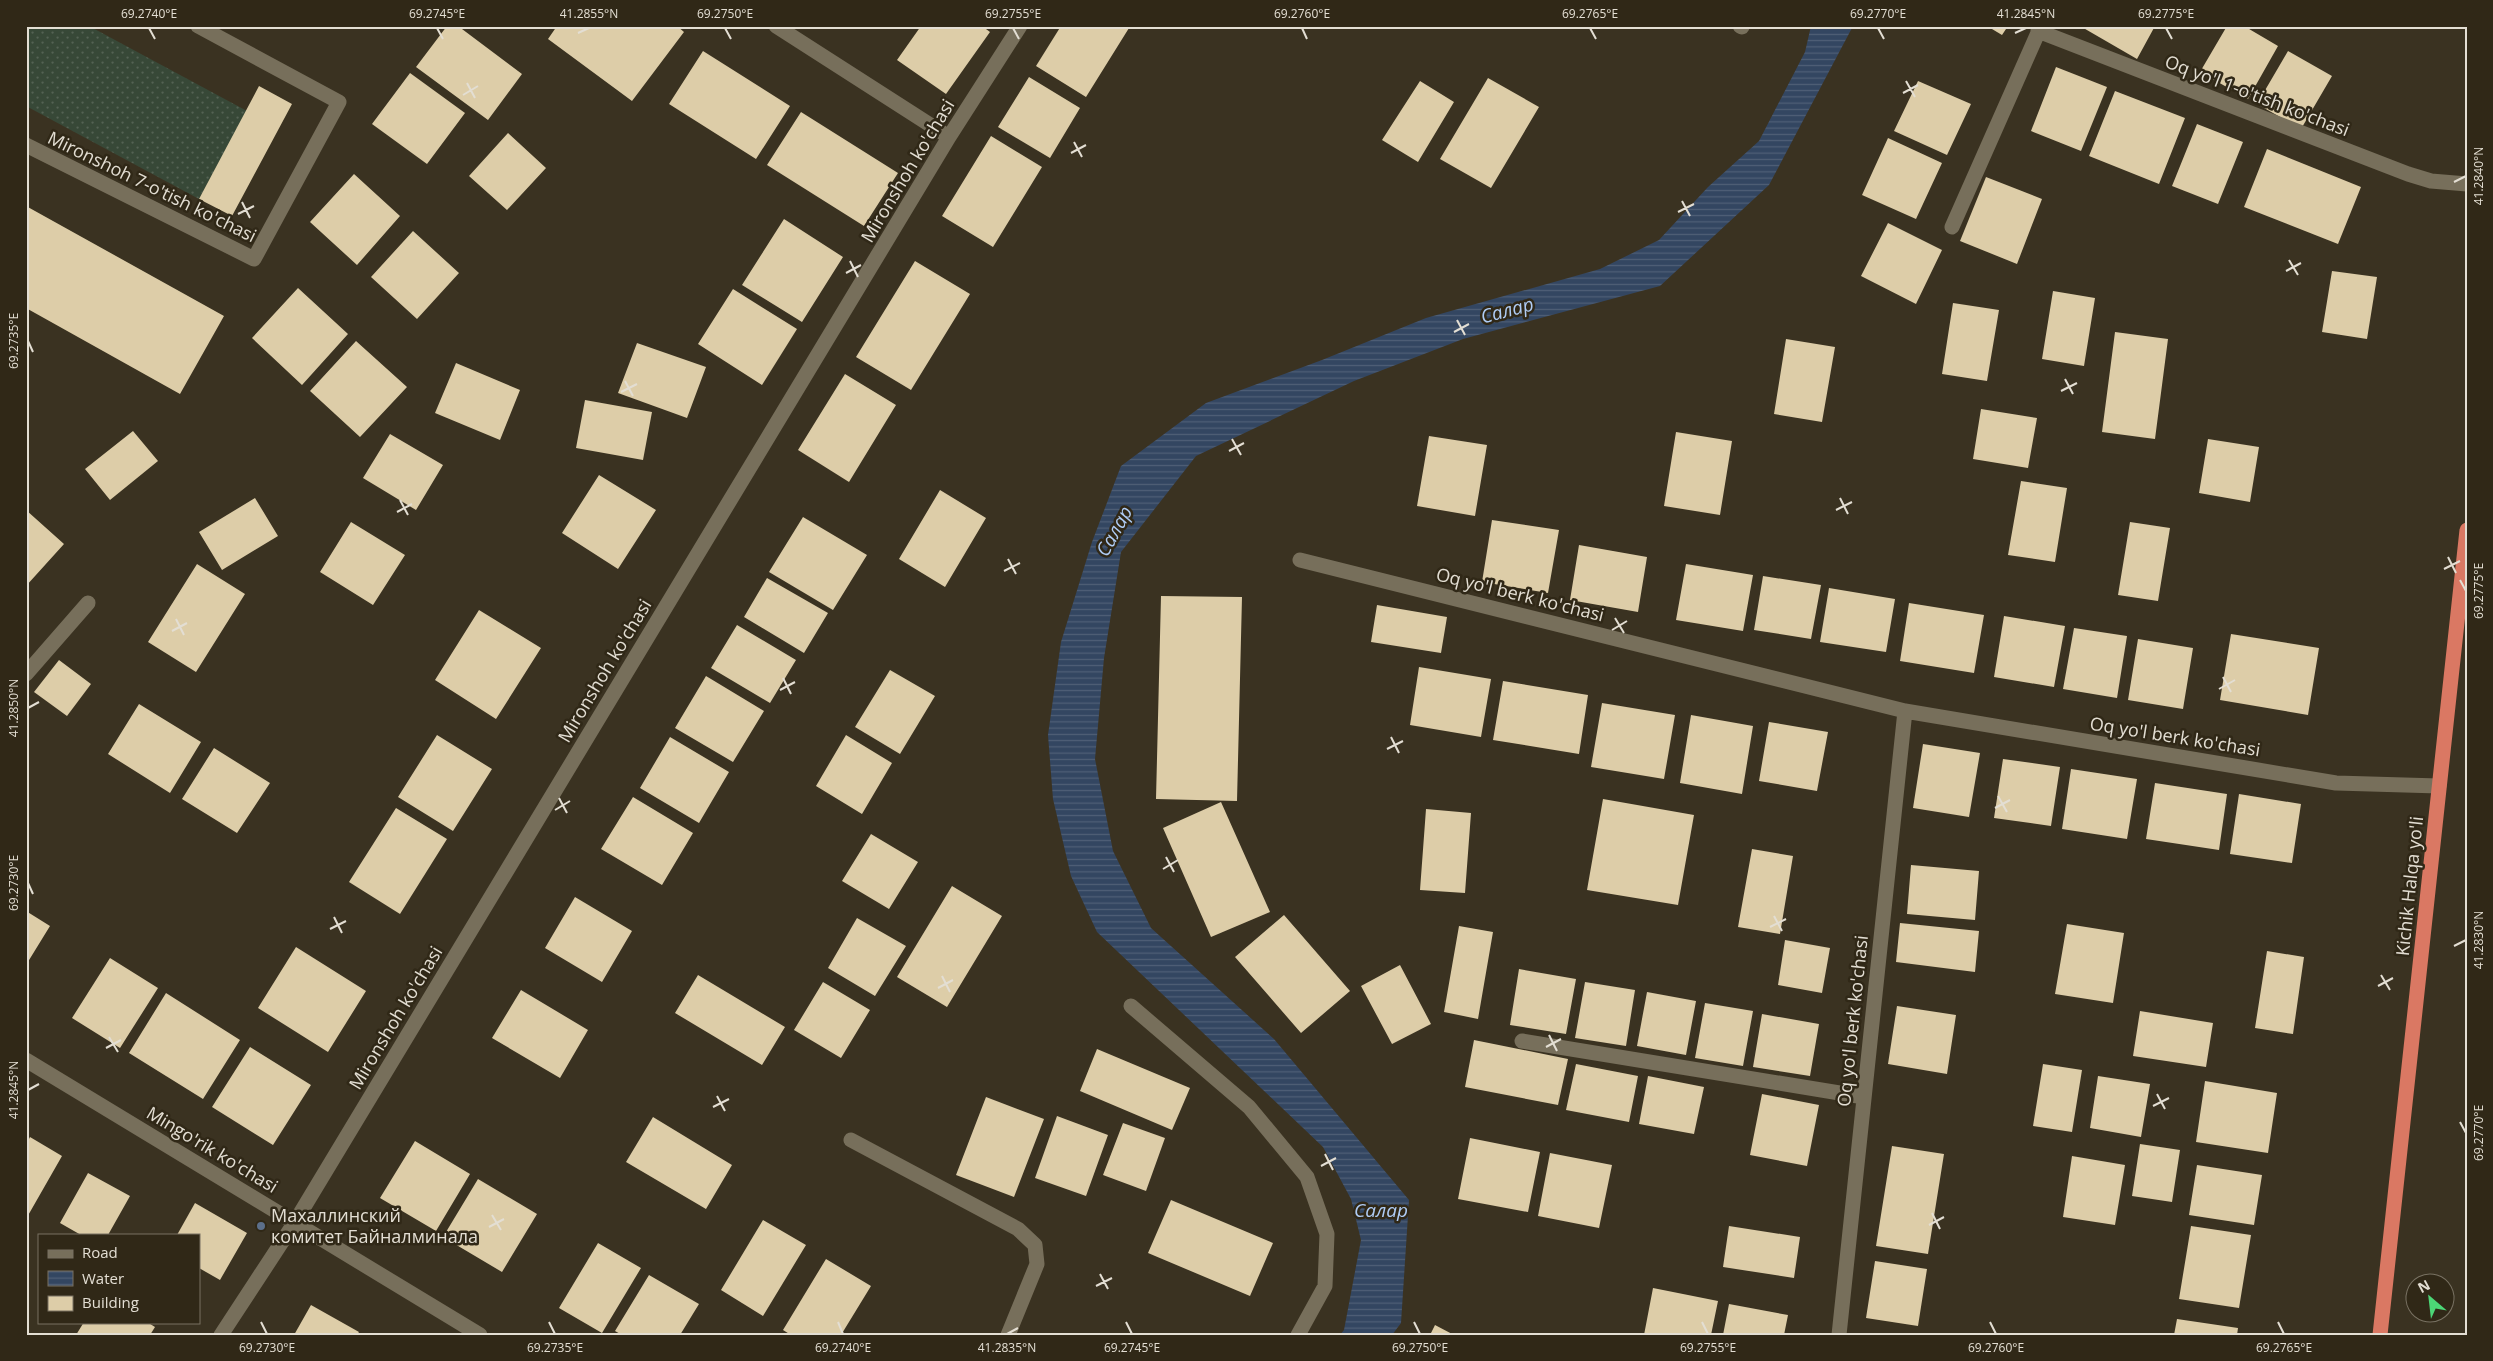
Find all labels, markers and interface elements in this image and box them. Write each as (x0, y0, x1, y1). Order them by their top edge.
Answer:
text: 69.2740°E (121, 5, 177, 22)
text: 69.2745°E (409, 5, 465, 22)
text: 41.2855°N (560, 5, 618, 22)
text: 69.2750°E (697, 5, 753, 22)
text: 69.2755°E (985, 5, 1041, 22)
text: 69.2760°E (1274, 5, 1330, 22)
text: 69.2765°E (1562, 5, 1618, 22)
text: 69.2770°E (1850, 5, 1906, 22)
text: 41.2845°N (1997, 5, 2055, 22)
text: 69.2775°E (2138, 5, 2194, 22)
street label: Oq yo'l 1-o'tish ko'chasi (2162, 49, 2353, 141)
street label: Mironshoh ko'chasi (855, 94, 959, 247)
street label: Mironshoh 7-o'tish ko'chasi (44, 125, 261, 247)
text: 41.2840°N (2470, 147, 2487, 205)
water label: Салар (1478, 290, 1536, 330)
text: 69.2735°E (5, 313, 22, 369)
water label: Салар (1090, 501, 1138, 561)
street label: Oq yo'l berk ko'chasi (1434, 562, 1607, 627)
text: 69.2775°E (2470, 563, 2487, 619)
street label: Mironshoh ko'chasi (552, 594, 656, 747)
text: 41.2850°N (5, 679, 22, 737)
street label: Oq yo'l berk ko'chasi (2088, 711, 2262, 761)
street label: Kichik Halqa yo'li (2390, 815, 2428, 957)
text: 69.2730°E (5, 855, 22, 911)
text: 41.2830°N (2470, 911, 2487, 969)
street label: Oq yo'l berk ko'chasi (1831, 934, 1873, 1108)
street label: Mironshoh ko'chasi (343, 941, 447, 1094)
text: 41.2845°N (5, 1061, 22, 1119)
street label: Mingo'rik ko'chasi (142, 1100, 283, 1198)
text: 69.2770°E (2470, 1105, 2487, 1161)
water label: Салар (1354, 1197, 1408, 1223)
place label: Махаллинский комитет Байналминала (271, 1203, 478, 1248)
marker: Махаллинский комитет Байналминала (255, 1220, 267, 1232)
legend (38, 1234, 200, 1324)
text: Road (82, 1242, 118, 1262)
text: Water (82, 1268, 124, 1288)
north arrow (2406, 1274, 2456, 1324)
text: N (2414, 1275, 2433, 1297)
text: Building (82, 1292, 139, 1312)
text: 69.2730°E (239, 1339, 295, 1356)
text: 69.2735°E (527, 1339, 583, 1356)
text: 69.2740°E (815, 1339, 871, 1356)
text: 41.2835°N (978, 1339, 1036, 1356)
text: 69.2745°E (1104, 1339, 1160, 1356)
text: 69.2750°E (1392, 1339, 1448, 1356)
text: 69.2755°E (1680, 1339, 1736, 1356)
text: 69.2760°E (1968, 1339, 2024, 1356)
text: 69.2765°E (2256, 1339, 2312, 1356)

